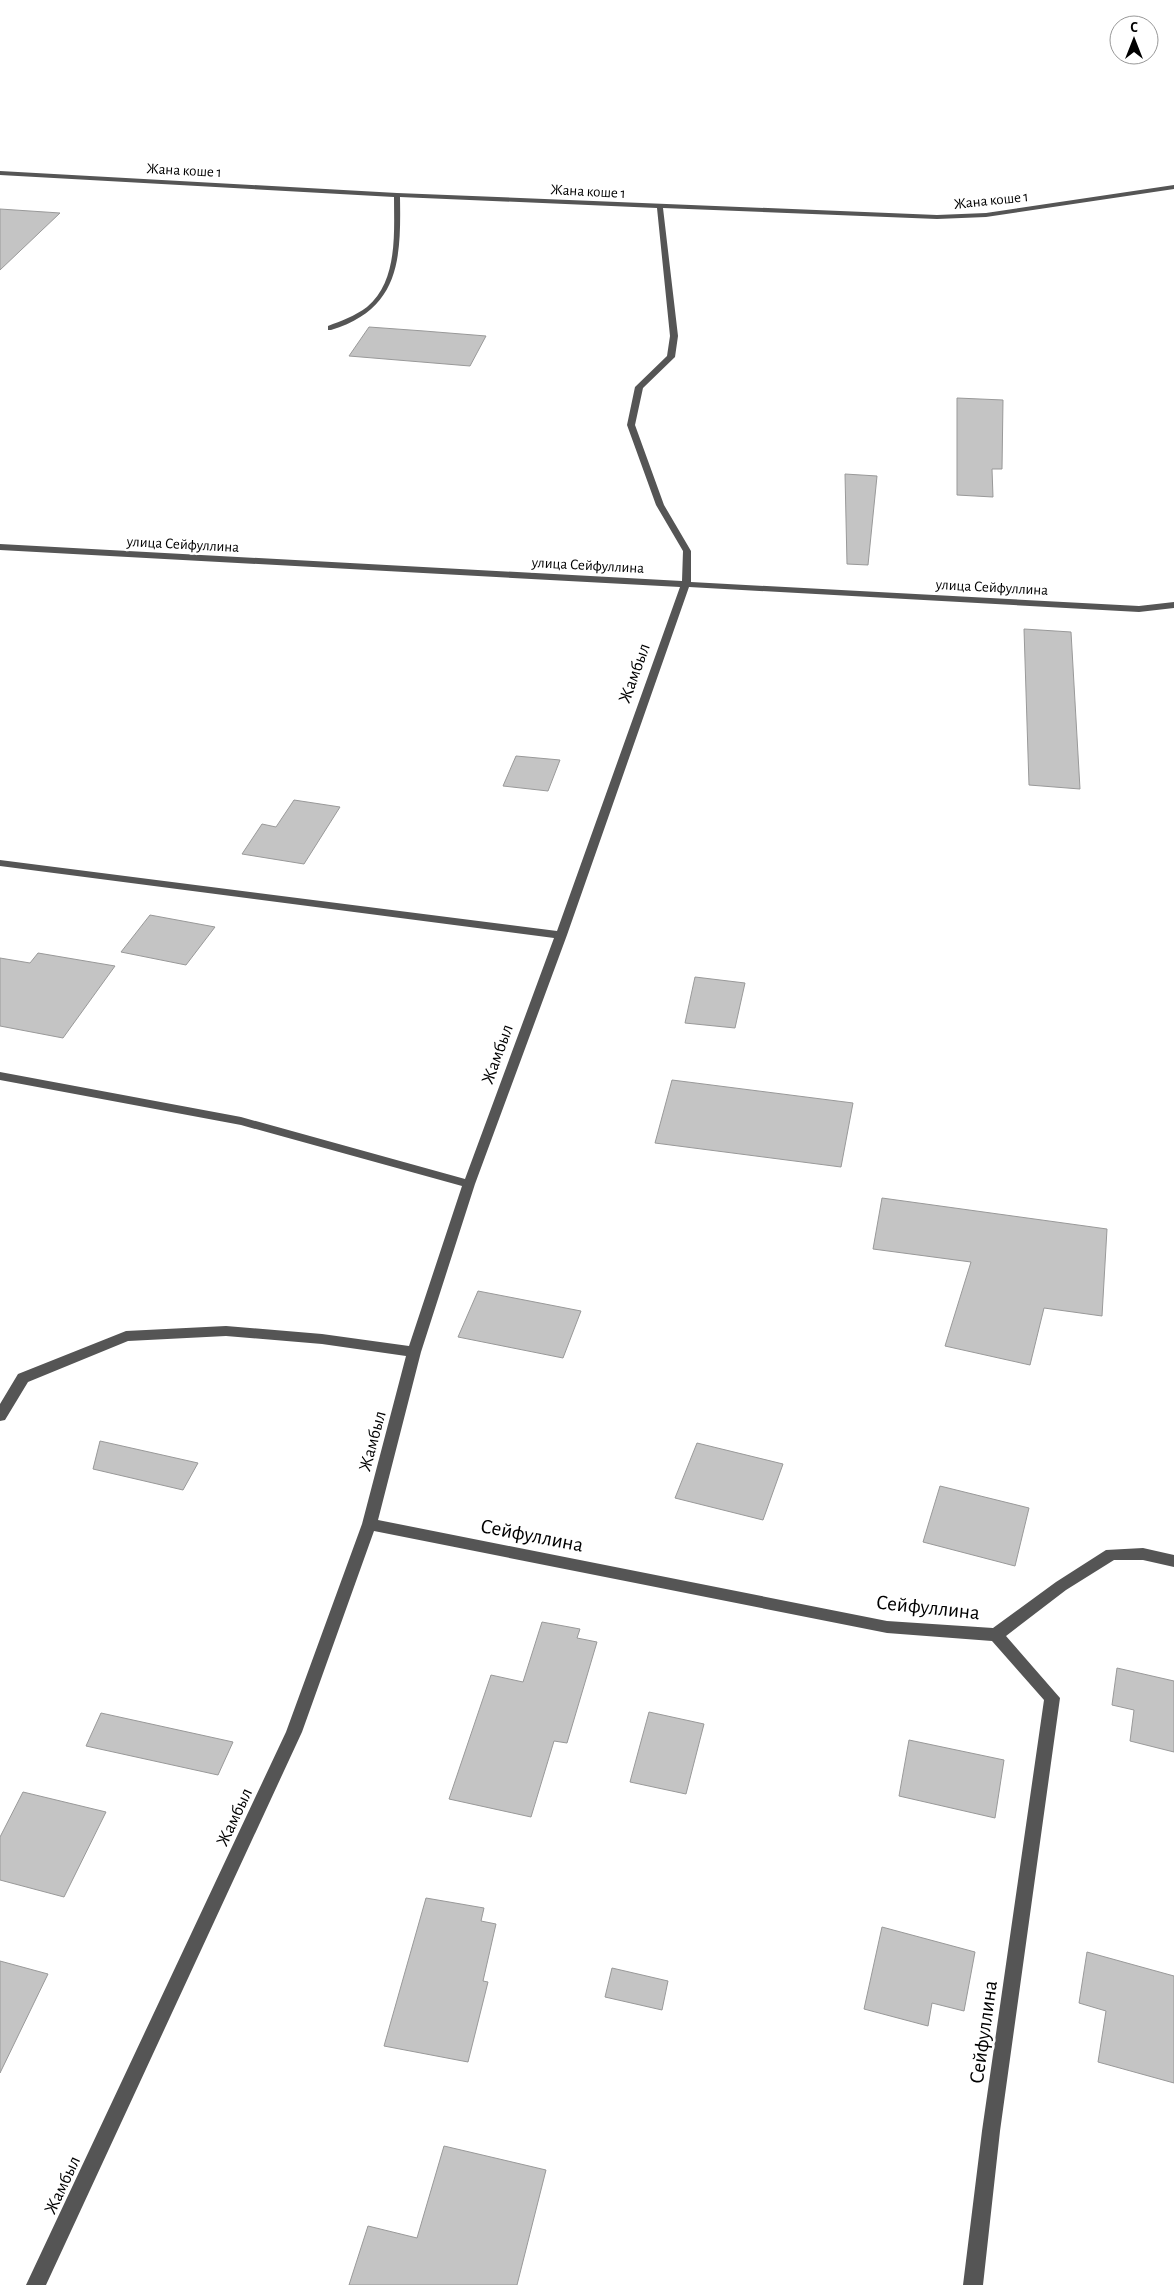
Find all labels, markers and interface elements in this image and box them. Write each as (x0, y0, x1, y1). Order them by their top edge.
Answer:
north arrow (1109, 15, 1159, 65)
text: С (1130, 21, 1138, 35)
street label: Жана коше 1 (146, 161, 222, 180)
street label: Жана коше 1 (550, 182, 626, 201)
street label: Жана коше 1 (953, 189, 1029, 212)
street label: улица Сейфуллина (125, 534, 240, 555)
street label: улица Сейфуллина (530, 555, 645, 576)
street label: улица Сейфуллина (934, 577, 1049, 598)
street label: Жамбыл (615, 641, 654, 706)
street label: Жамбыл (478, 1022, 517, 1087)
street label: Жамбыл (355, 1409, 390, 1473)
street label: Сейфуллина (479, 1515, 585, 1556)
street label: Сейфуллина (875, 1592, 981, 1623)
street label: Жамбыл (213, 1785, 256, 1849)
street label: Сейфуллина (966, 1979, 1001, 2085)
street label: Жамбыл (41, 2153, 84, 2217)

